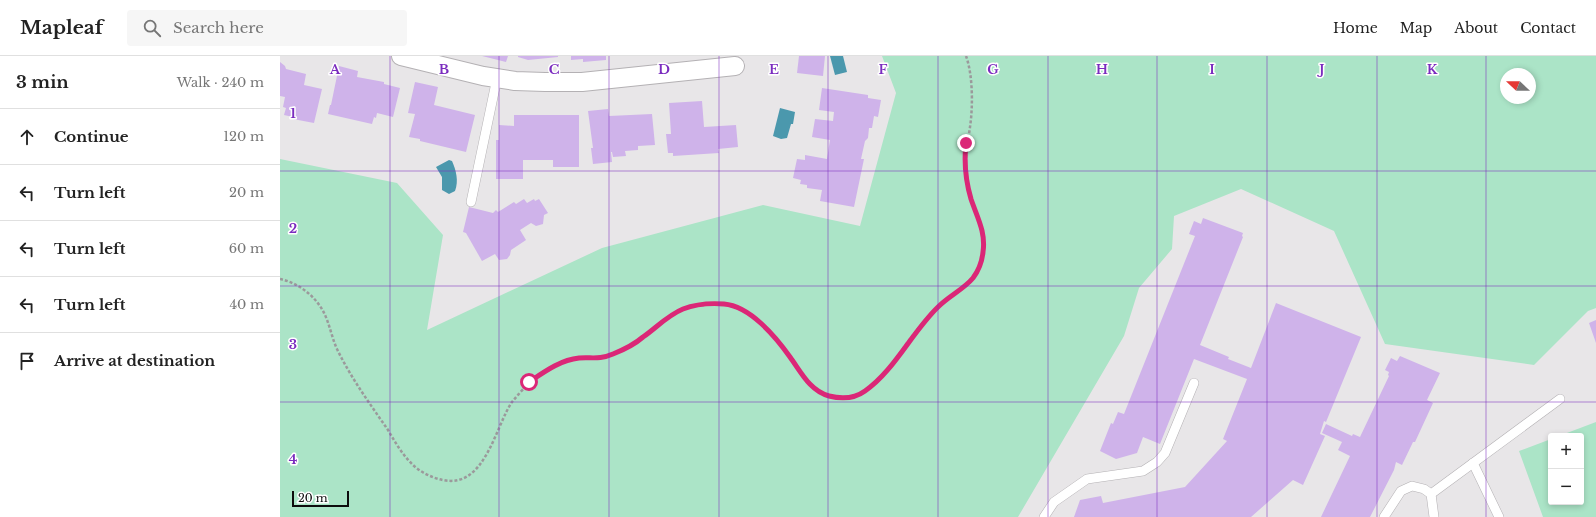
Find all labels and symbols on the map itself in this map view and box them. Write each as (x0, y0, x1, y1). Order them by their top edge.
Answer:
text: A (329, 61, 341, 78)
text: B (439, 61, 449, 78)
text: C (549, 61, 560, 78)
text: D (658, 61, 670, 78)
text: E (769, 61, 779, 78)
text: F (879, 61, 888, 78)
text: G (987, 61, 999, 78)
text: H (1096, 61, 1108, 78)
text: I (1209, 61, 1215, 78)
text: J (1316, 61, 1325, 78)
text: K (1427, 61, 1438, 78)
north arrow (1500, 68, 1536, 104)
text: 1 (290, 105, 296, 122)
route end (957, 134, 975, 152)
text: 2 (289, 220, 297, 237)
text: 3 (289, 336, 297, 353)
route start (520, 373, 538, 391)
text: 4 (289, 451, 298, 468)
scale bar (292, 489, 349, 508)

